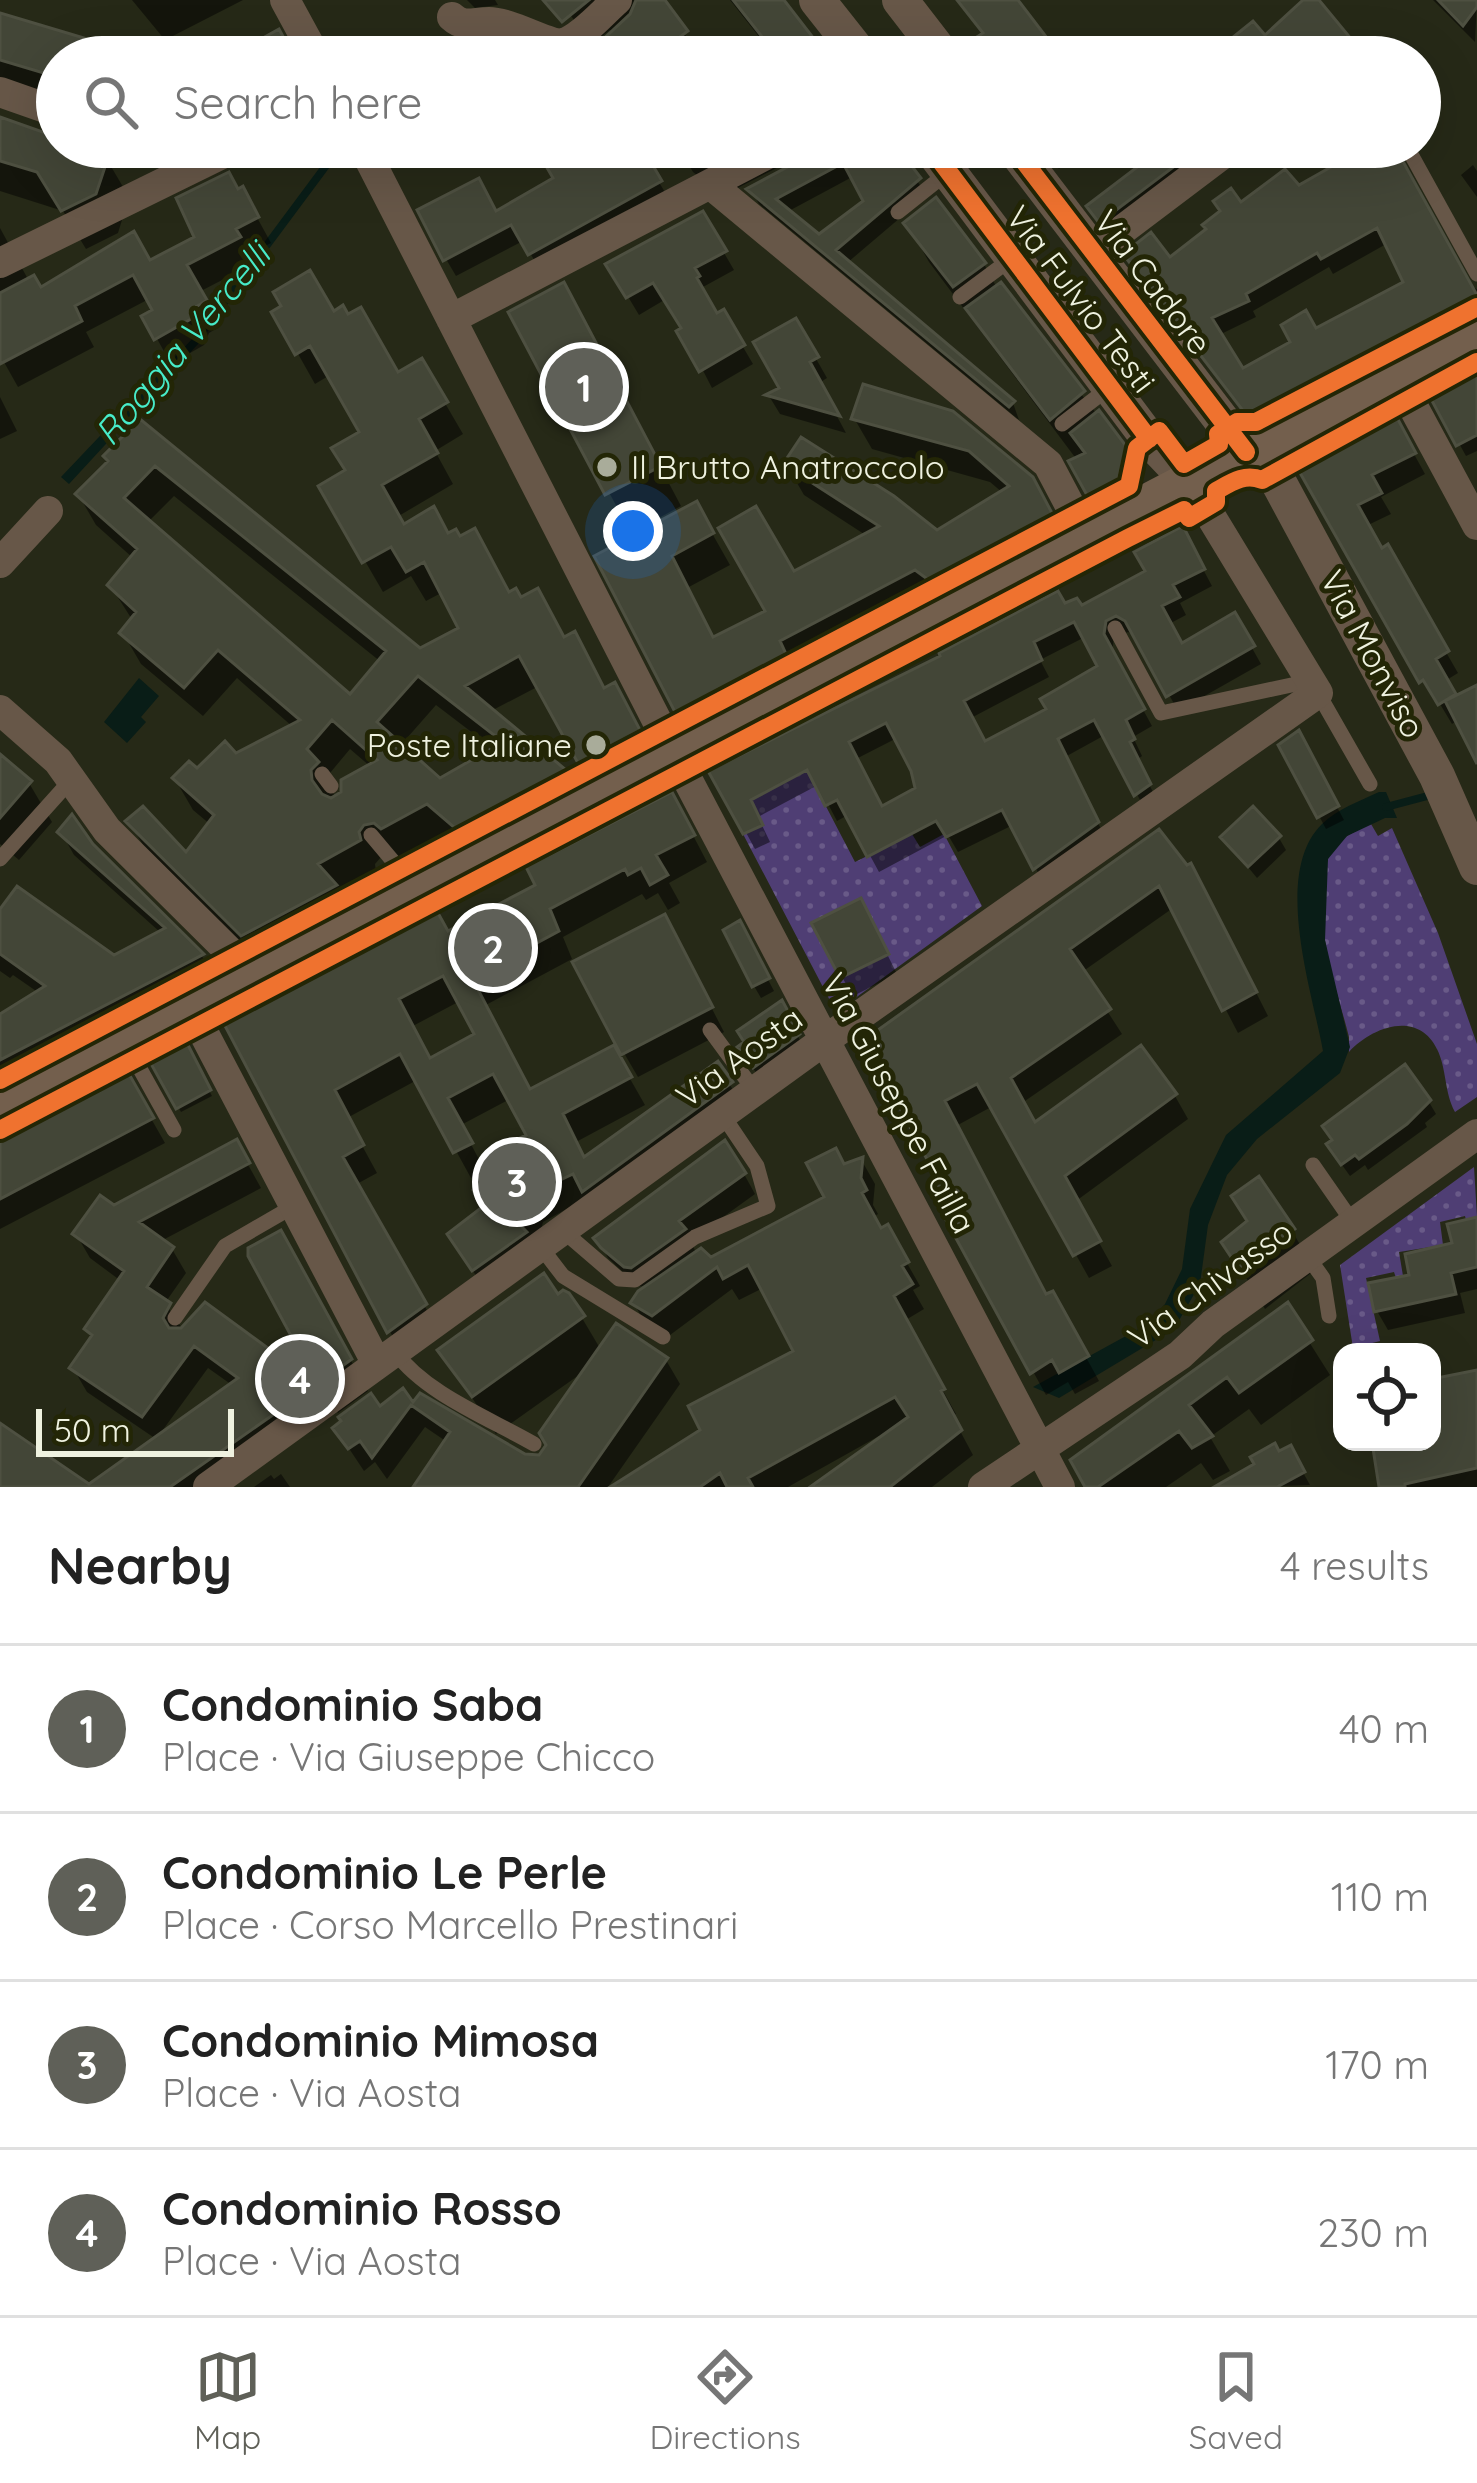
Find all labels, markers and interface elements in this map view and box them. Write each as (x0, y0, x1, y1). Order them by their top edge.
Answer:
search box (36, 36, 1441, 168)
icon: search (78, 69, 144, 135)
text: Search here (174, 74, 422, 130)
street label: Via Fulvio Testi (998, 197, 1165, 400)
street label: Via Cadore (1086, 201, 1221, 362)
water label: Roggia Vercelli (84, 230, 282, 454)
pin: 1 (545, 342, 623, 432)
place label: Il Brutto Anatroccolo (631, 446, 945, 487)
marker: Il Brutto Anatroccolo (594, 454, 620, 480)
your location (603, 501, 663, 561)
street label: Via Monviso (1312, 563, 1435, 745)
place label: Poste Italiane (367, 724, 572, 765)
marker: Poste Italiane (583, 732, 609, 758)
pin: 2 (454, 903, 532, 993)
street label: Via Giuseppe Failla (814, 966, 985, 1240)
street label: Via Aosta (668, 997, 810, 1116)
pin: 3 (478, 1137, 556, 1227)
street label: Via Chivasso (1119, 1210, 1300, 1357)
pin: 4 (261, 1334, 339, 1424)
map controls (1333, 1343, 1441, 1451)
button: locate (1333, 1343, 1441, 1451)
scale bar (36, 1403, 234, 1456)
text: 50 m (54, 1409, 131, 1450)
text: Nearby (48, 1533, 232, 1597)
text: 4 results (1280, 1541, 1429, 1590)
text: Condominio Saba (162, 1676, 543, 1732)
text: 1 (79, 1704, 95, 1753)
text: 40 m (1339, 1704, 1429, 1753)
text: Place · Via Giuseppe Chicco (162, 1732, 655, 1781)
text: Condominio Le Perle (162, 1844, 607, 1900)
text: 2 (76, 1872, 98, 1921)
text: 110 m (1331, 1872, 1429, 1921)
text: Place · Corso Marcello Prestinari (162, 1900, 738, 1949)
text: Condominio Mimosa (162, 2012, 599, 2068)
text: 3 (77, 2040, 97, 2089)
text: 170 m (1325, 2040, 1429, 2089)
text: Place · Via Aosta (162, 2068, 461, 2117)
text: Condominio Rosso (162, 2180, 562, 2236)
text: 4 (76, 2208, 98, 2257)
text: 230 m (1318, 2208, 1429, 2257)
text: Place · Via Aosta (162, 2236, 461, 2285)
tab: Map (194, 2344, 261, 2457)
tab: Directions (649, 2344, 801, 2457)
tab: Saved (1189, 2344, 1283, 2457)

